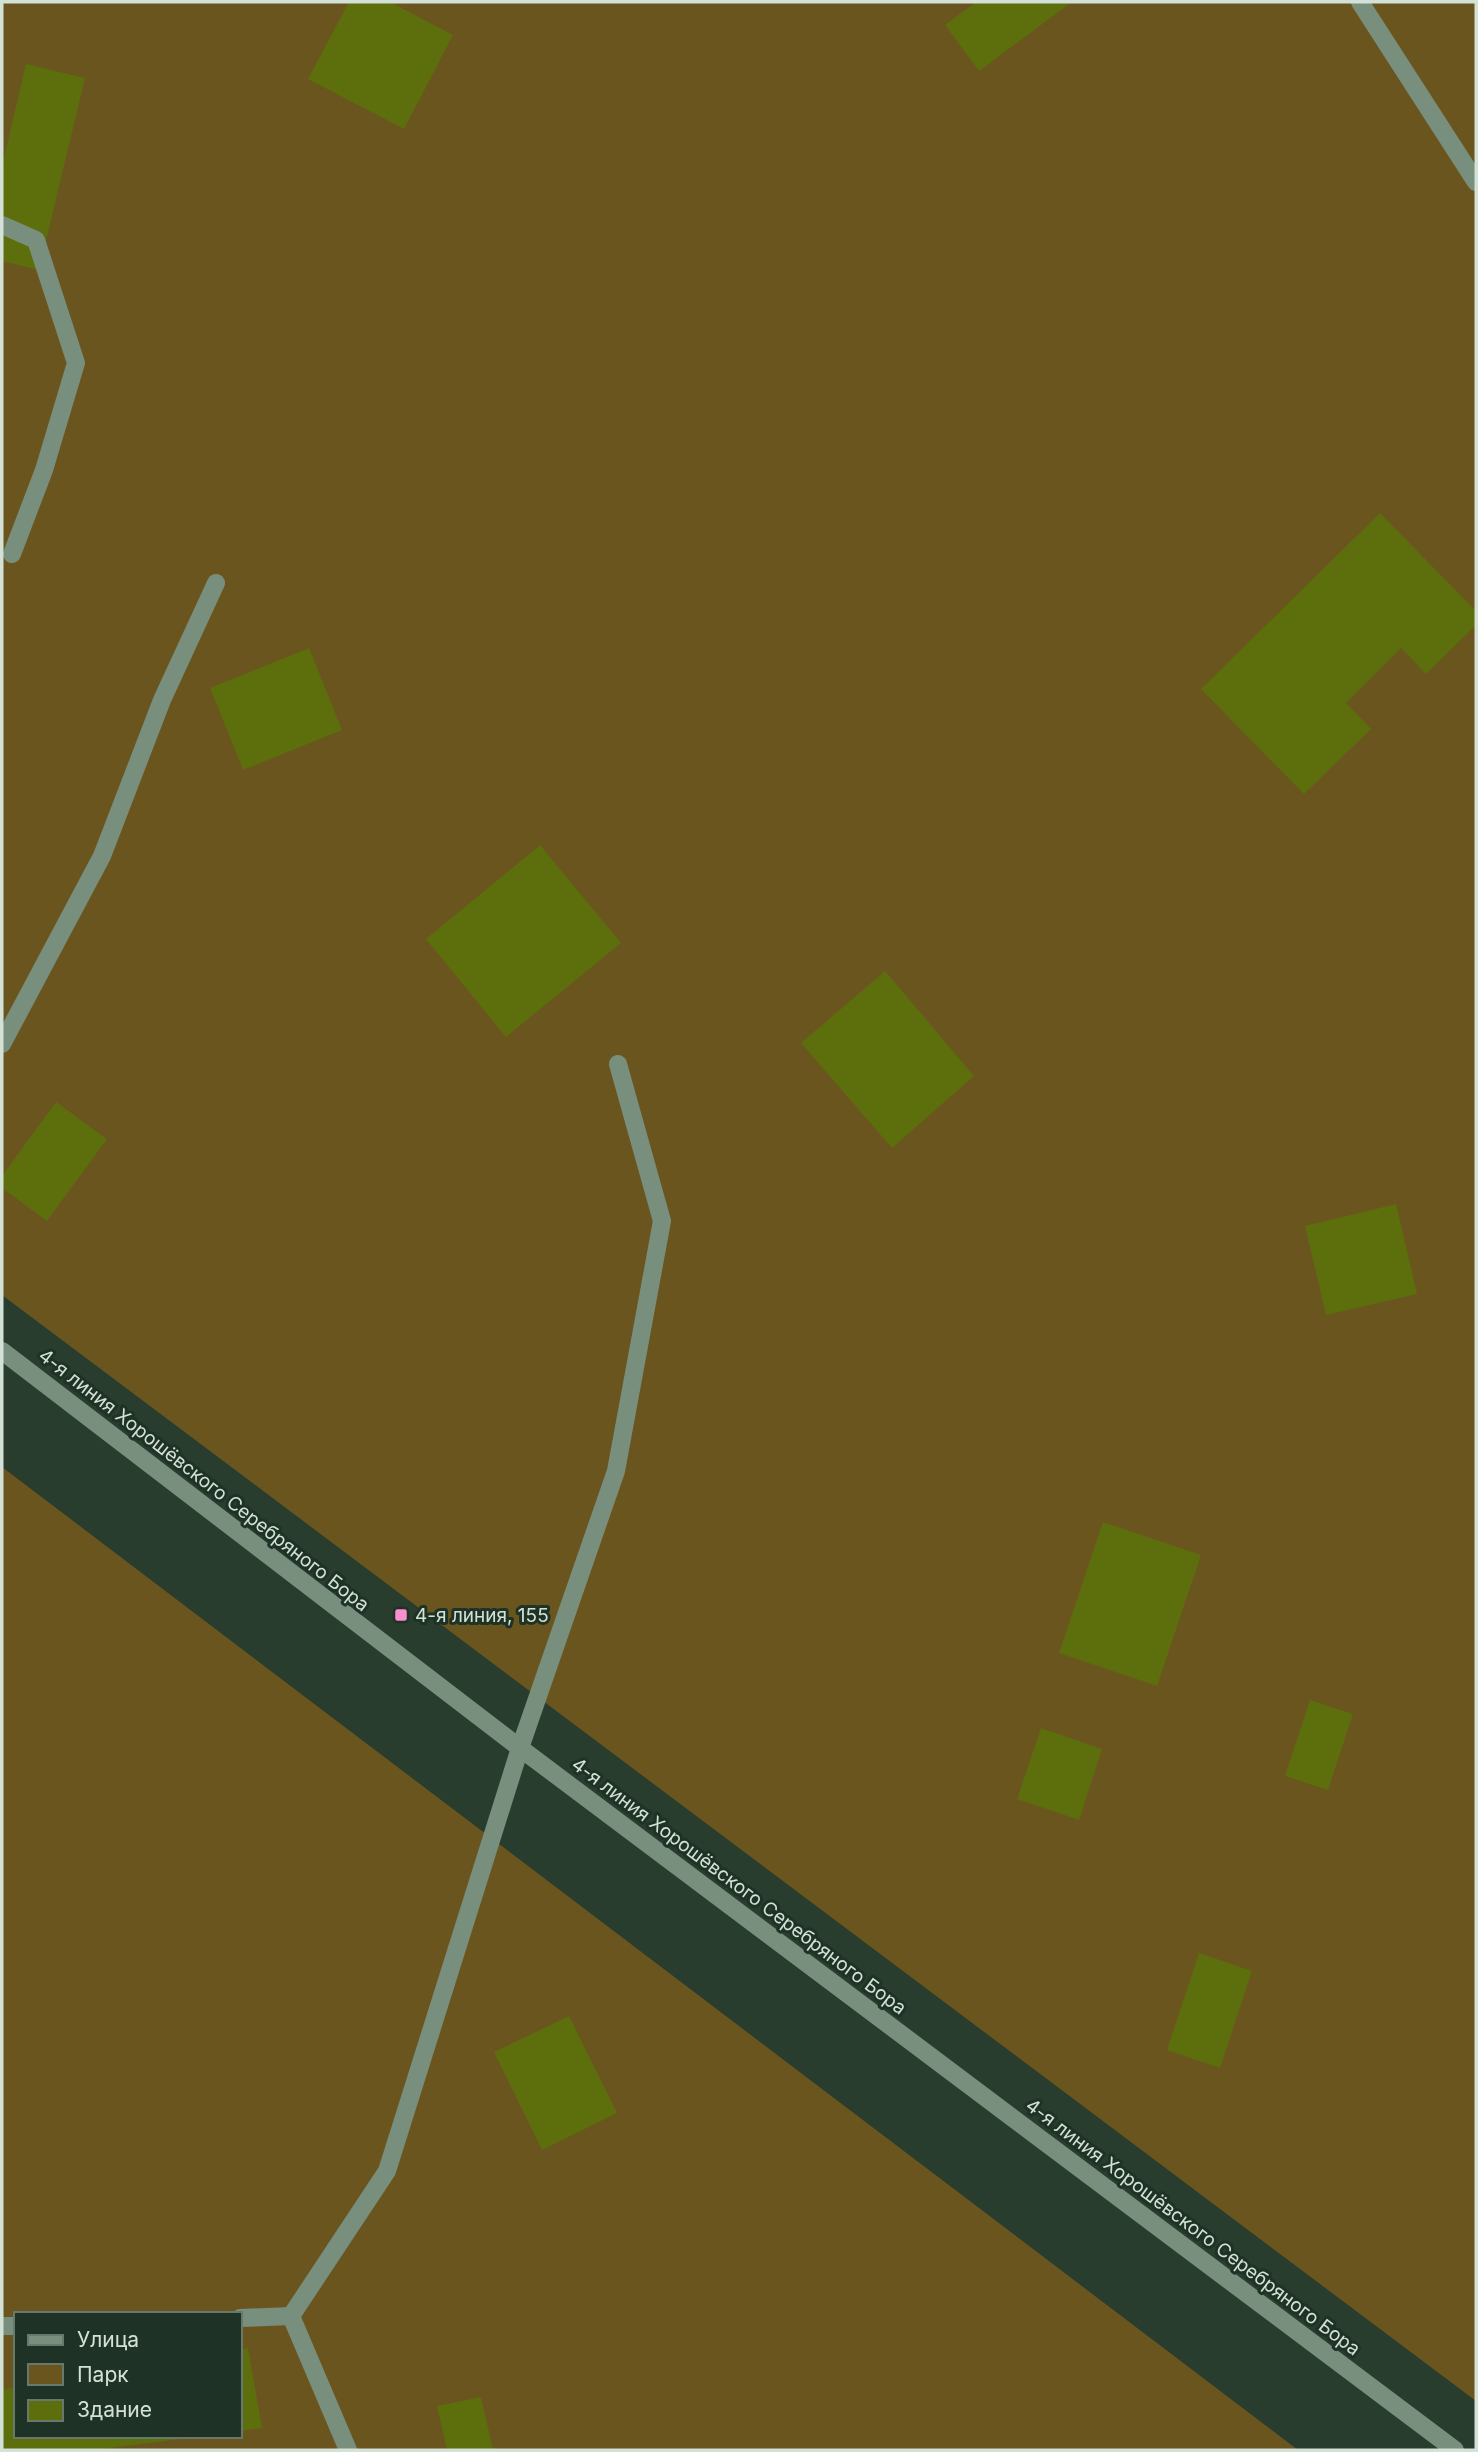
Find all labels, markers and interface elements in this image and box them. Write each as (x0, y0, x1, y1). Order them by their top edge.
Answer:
street label: 4-я линия Хорошёвского Серебряного Бора (34, 1344, 374, 1616)
place label: 4-я линия, 155 (415, 1604, 549, 1627)
marker: 4-я линия, 155 (393, 1607, 409, 1623)
street label: 4-я линия Хорошёвского Серебряного Бора (567, 1753, 911, 2019)
street label: 4-я линия Хорошёвского Серебряного Бора (1021, 2094, 1365, 2360)
legend (14, 2312, 242, 2438)
text: Улица (77, 2327, 139, 2352)
text: Парк (77, 2362, 129, 2387)
text: Здание (77, 2397, 152, 2422)

